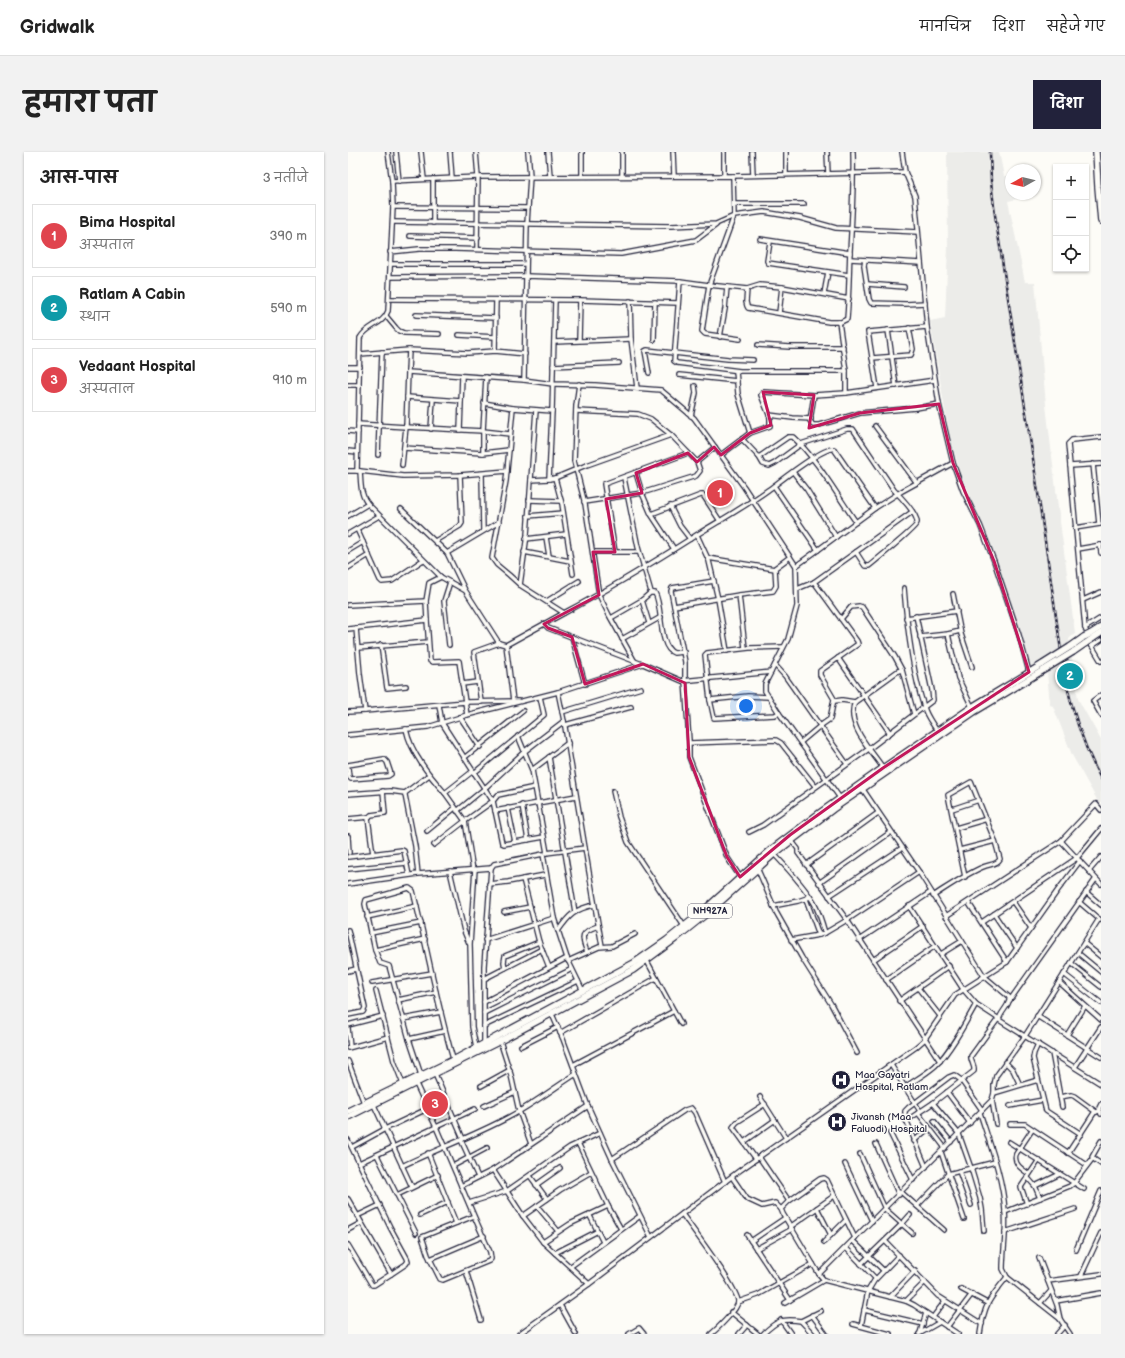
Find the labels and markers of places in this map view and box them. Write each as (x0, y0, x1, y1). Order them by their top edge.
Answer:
pin: 1 (707, 478, 733, 508)
pin: 2 (1057, 661, 1083, 691)
hospital icon: Maa Gayatri Hospital, Ratlam (830, 1069, 852, 1091)
place label: Maa Gayatri Hospital, Ratlam (855, 1069, 928, 1093)
pin: 3 (422, 1089, 448, 1119)
hospital icon: Jivansh (Maa Faluodi) Hospital (826, 1111, 848, 1133)
place label: Jivansh (Maa Faluodi) Hospital (851, 1111, 927, 1135)

